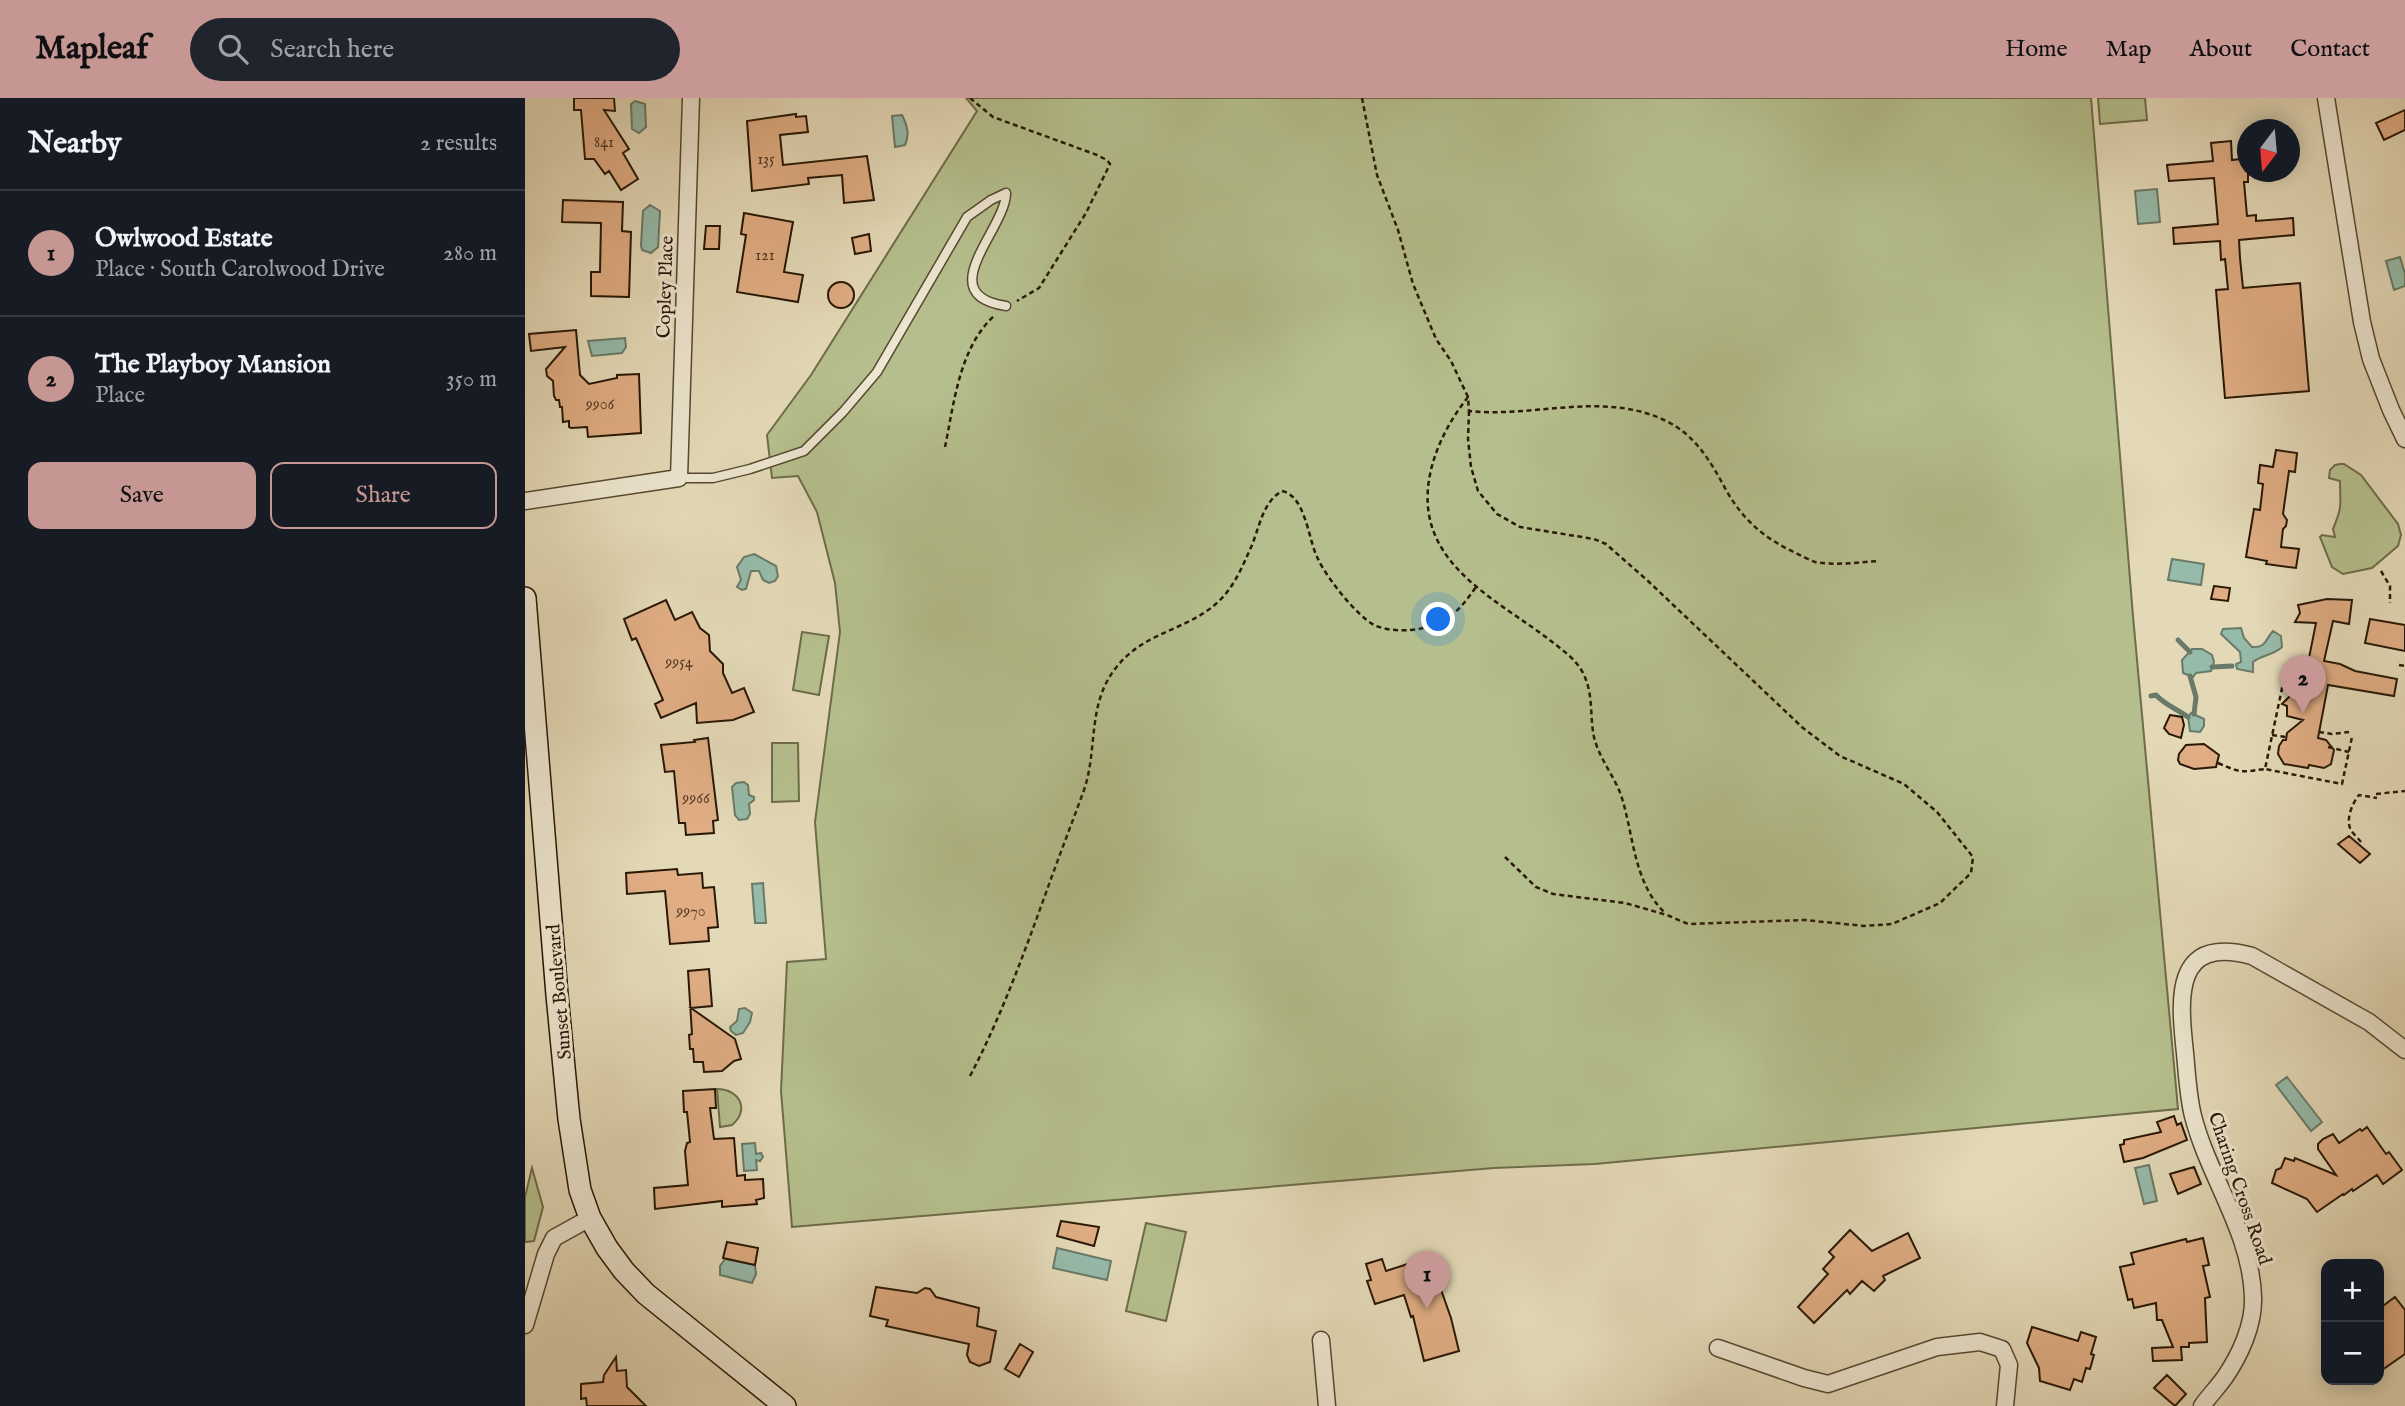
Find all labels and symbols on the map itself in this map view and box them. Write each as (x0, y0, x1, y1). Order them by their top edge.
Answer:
north arrow (2237, 119, 2300, 182)
house number: 841 (594, 133, 614, 153)
house number: 135 (757, 150, 775, 170)
street label: Copley Place (652, 235, 680, 339)
house number: 121 (755, 246, 775, 266)
house number: 9906 (585, 395, 615, 415)
your location (1421, 602, 1455, 636)
house number: 9954 (664, 653, 693, 673)
pin: 2 (2280, 655, 2326, 713)
house number: 9966 (681, 789, 710, 809)
house number: 9970 (675, 902, 706, 922)
street label: Sunset Boulevard (542, 922, 578, 1061)
street label: Charing Cross Road (2202, 1109, 2277, 1269)
pin: 1 (1404, 1251, 1450, 1309)

